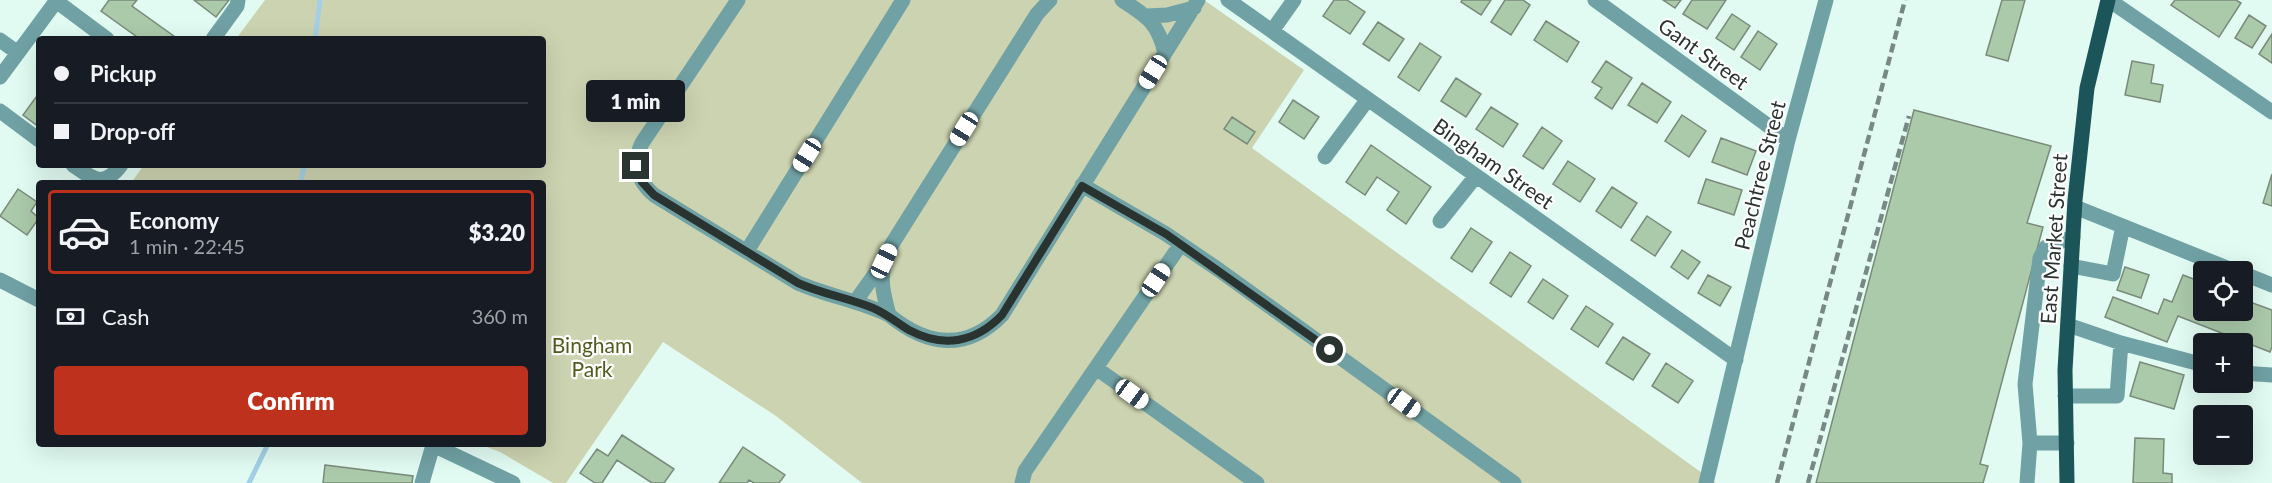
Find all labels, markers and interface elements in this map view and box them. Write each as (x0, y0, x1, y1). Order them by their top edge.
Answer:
street label: Gant Street (1654, 12, 1754, 94)
car (1136, 52, 1170, 92)
text: Pickup (90, 60, 156, 87)
callout: 1 min (586, 79, 686, 121)
text: 1 min (611, 89, 660, 113)
street label: Peachtree Street (1728, 97, 1790, 252)
car (947, 109, 981, 149)
street label: Bingham Street (1429, 112, 1559, 214)
text: Drop-off (90, 118, 175, 145)
car (790, 135, 824, 175)
route end (622, 152, 649, 179)
street label: East Market Street (2035, 152, 2071, 325)
icon: car (57, 205, 111, 259)
text: Economy (129, 207, 219, 234)
text: $3.20 (469, 219, 525, 246)
text: 1 min · 22:45 (129, 234, 245, 258)
car (868, 241, 900, 281)
car (1138, 260, 1174, 300)
map controls (2193, 261, 2253, 465)
button: locate (2193, 261, 2253, 321)
icon: cash (54, 300, 87, 333)
text: Cash (102, 303, 149, 330)
text: 360 m (472, 304, 528, 328)
park label: Bingham Park (552, 332, 632, 381)
button: + (2193, 333, 2253, 393)
route start (1316, 336, 1343, 363)
button: Confirm (54, 366, 528, 435)
car (1112, 376, 1152, 412)
car (1384, 385, 1424, 421)
button: − (2193, 405, 2253, 465)

